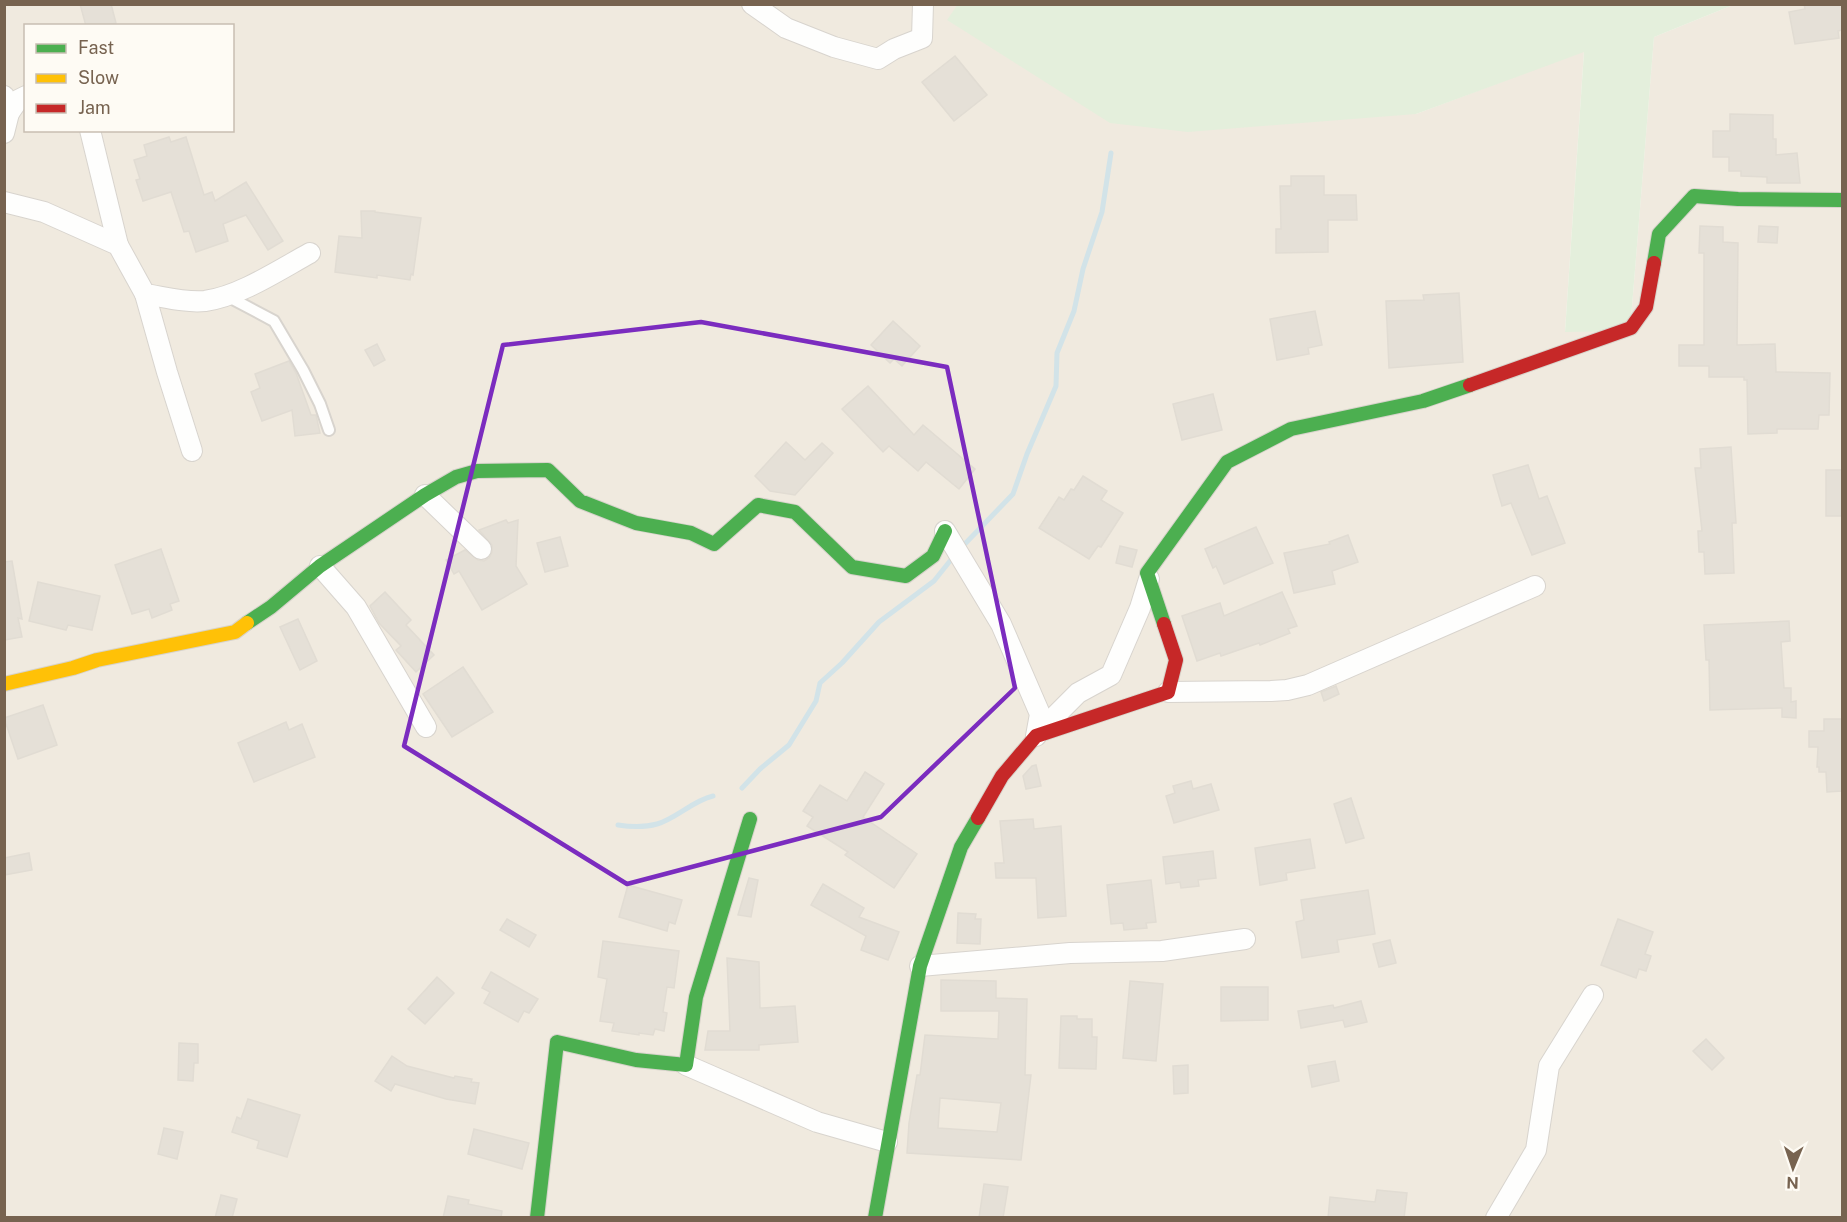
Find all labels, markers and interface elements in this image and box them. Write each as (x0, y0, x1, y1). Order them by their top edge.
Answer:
legend (24, 24, 234, 132)
text: Fast (78, 37, 114, 58)
text: Slow (78, 67, 119, 88)
text: Jam (78, 97, 111, 118)
north arrow (1763, 1138, 1823, 1198)
text: N (1786, 1173, 1799, 1192)

